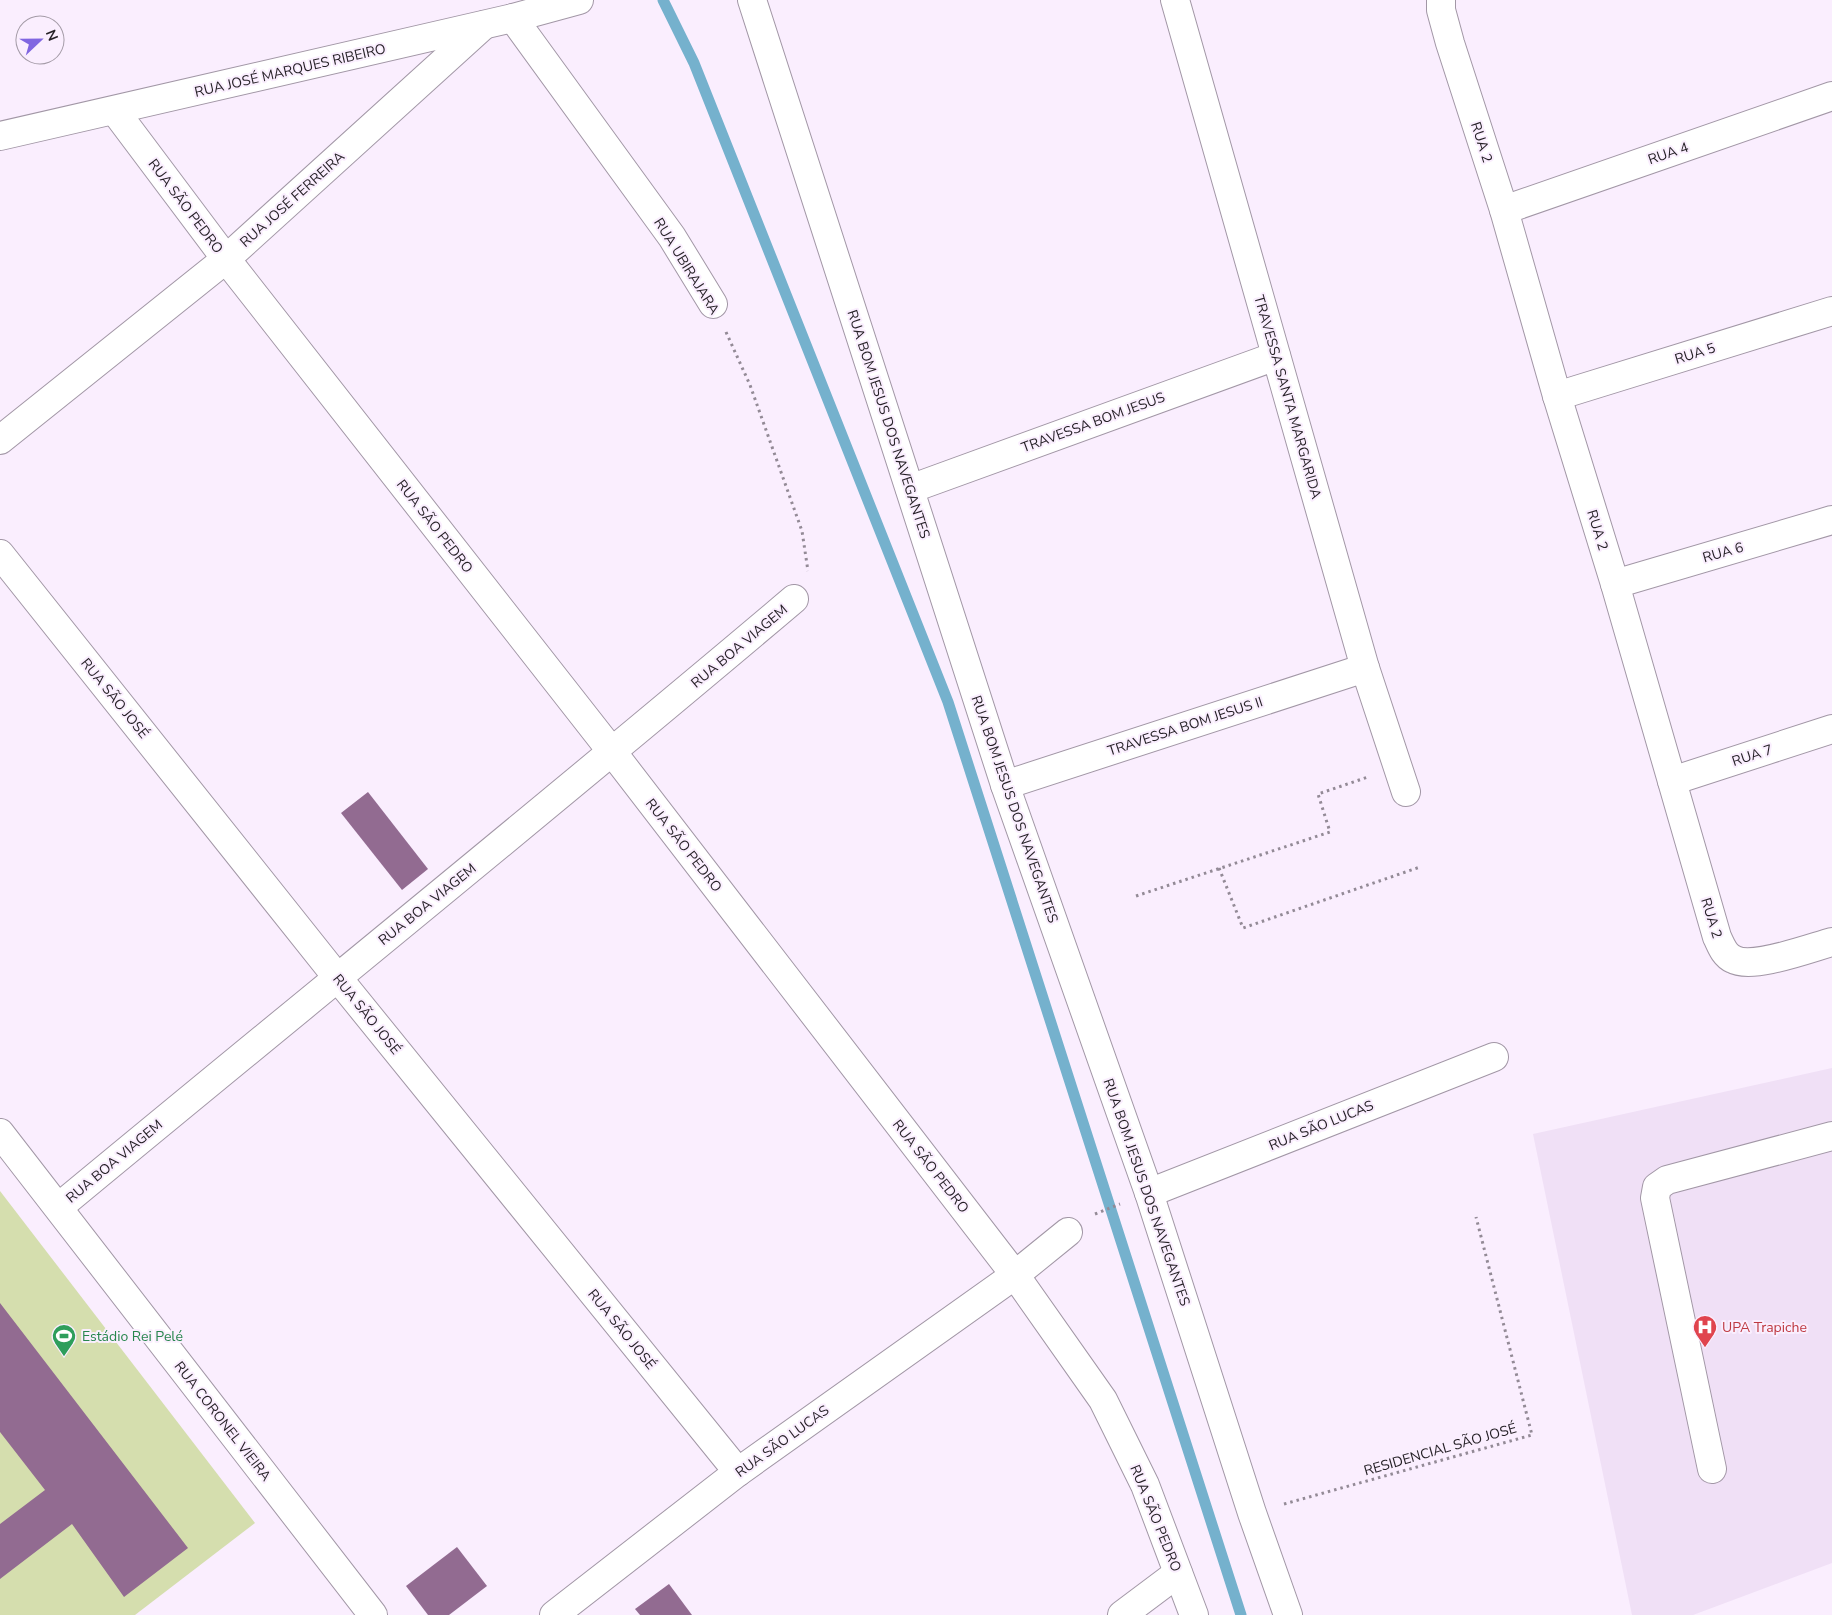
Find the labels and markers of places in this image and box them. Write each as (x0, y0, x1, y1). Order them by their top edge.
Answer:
hospital icon: UPA Trapiche (1692, 1314, 1718, 1348)
place label: UPA Trapiche (1722, 1318, 1807, 1337)
sports icon: Estádio Rei Pelé (51, 1323, 77, 1357)
place label: Estádio Rei Pelé (82, 1327, 183, 1346)

